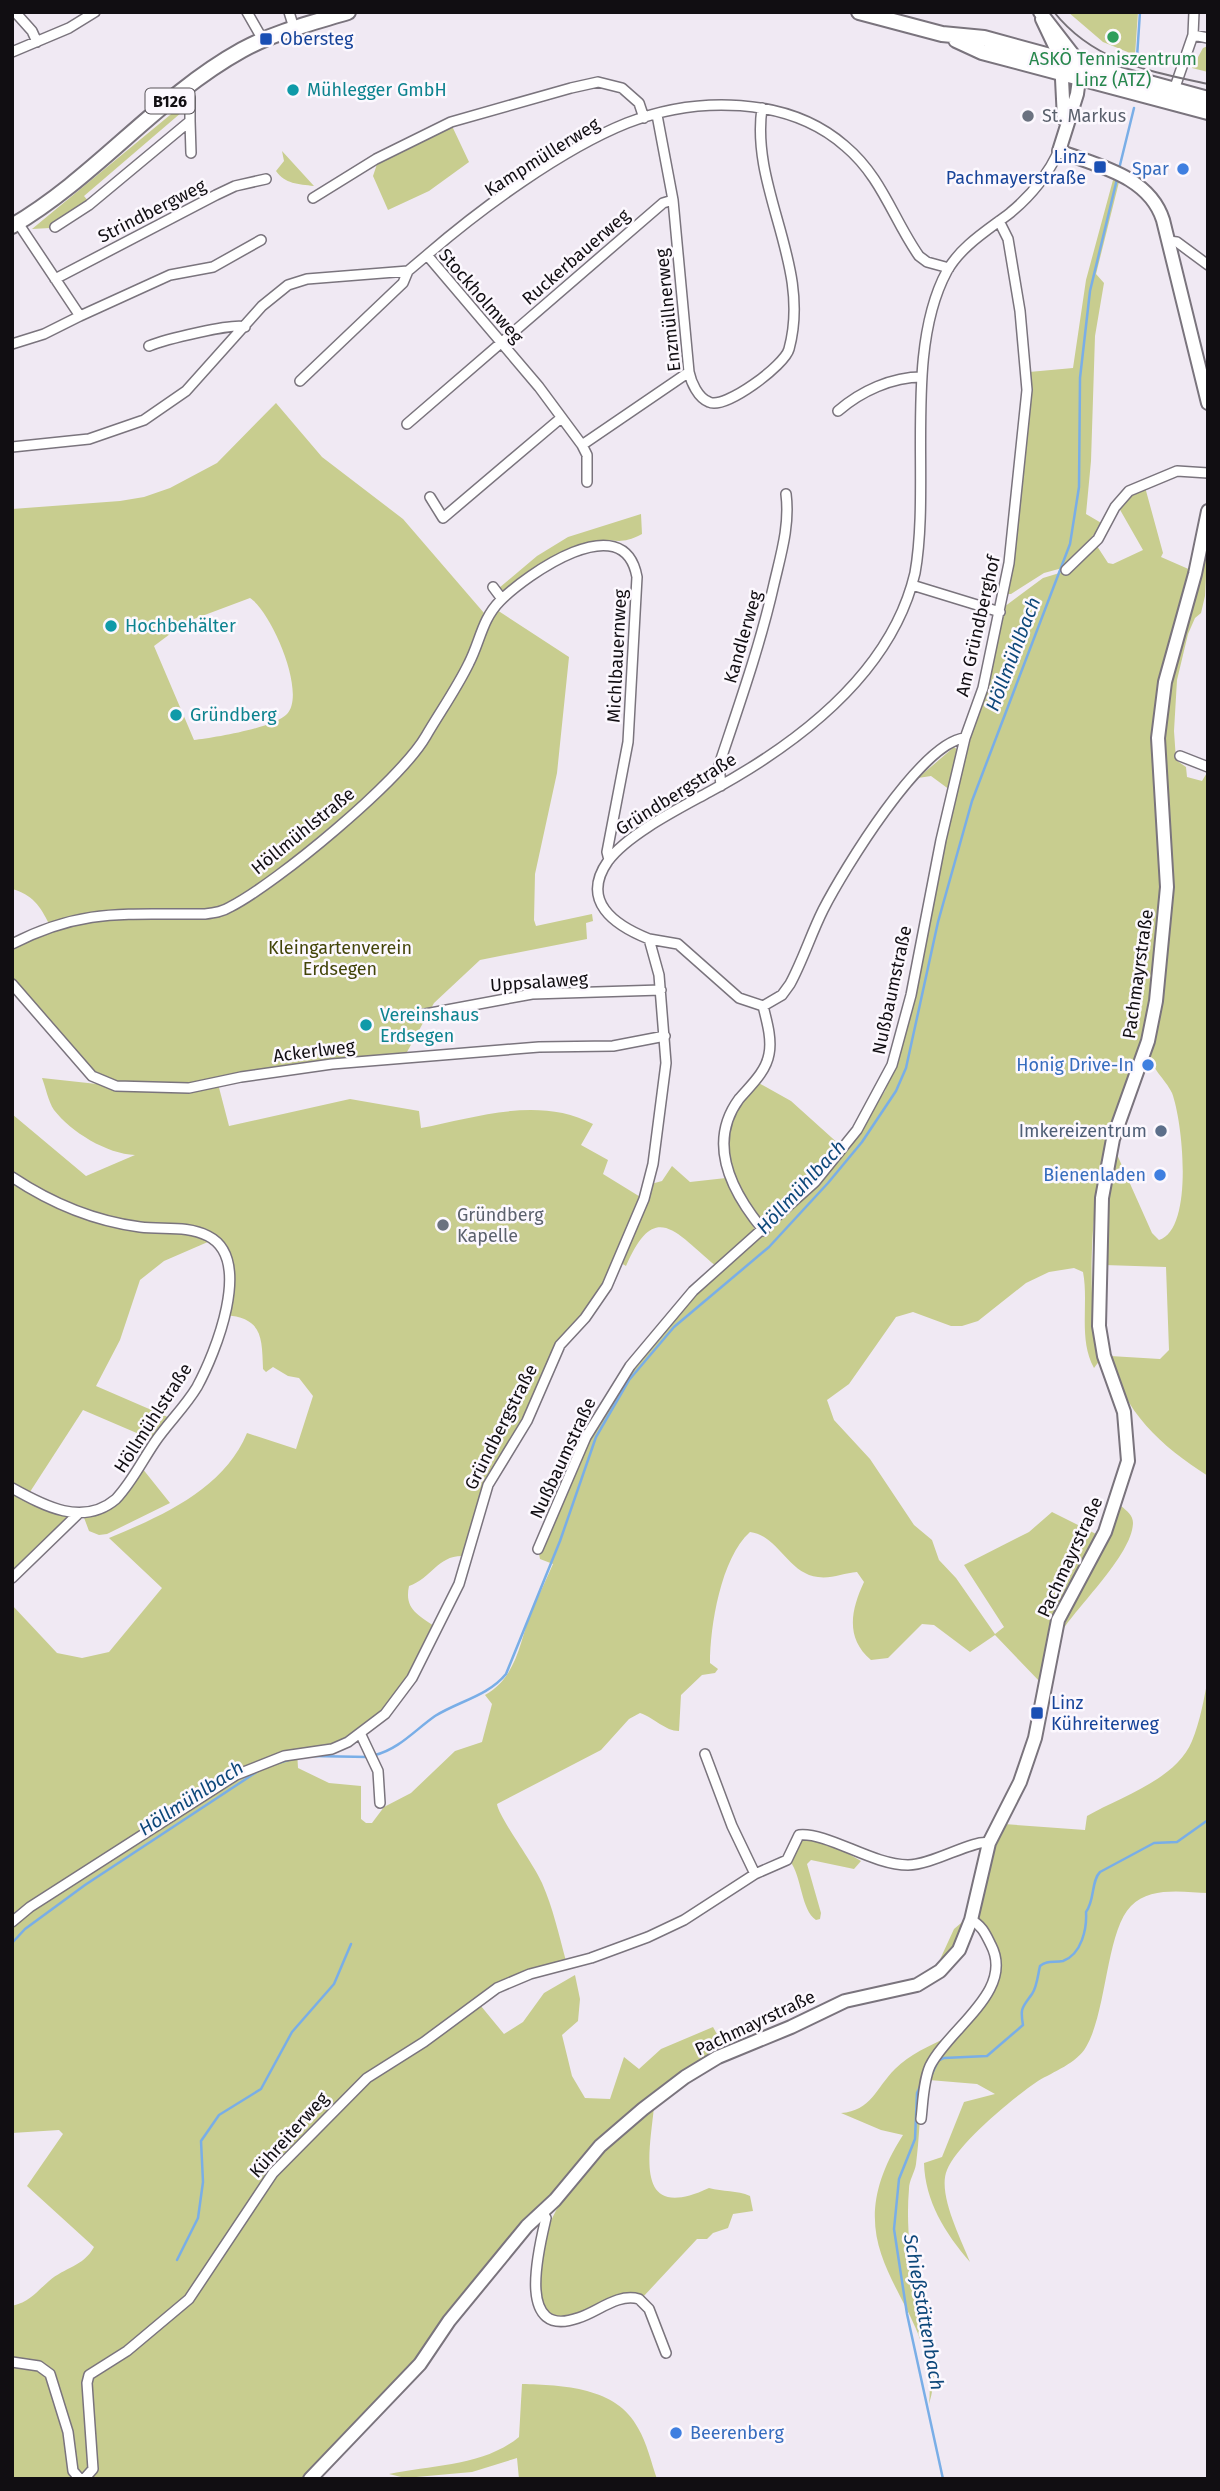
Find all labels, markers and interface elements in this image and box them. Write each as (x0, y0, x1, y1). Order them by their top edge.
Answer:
place label: Obersteg (280, 28, 354, 50)
marker: ASKÖ Tenniszentrum Linz (ATZ) (1105, 29, 1121, 45)
marker: Obersteg (258, 31, 274, 47)
place label: ASKÖ Tenniszentrum Linz (ATZ) (1029, 48, 1197, 91)
place label: Mühlegger GmbH (307, 79, 447, 101)
marker: Mühlegger GmbH (285, 82, 301, 98)
road number: B126 (146, 88, 194, 114)
place label: St. Markus (1042, 105, 1126, 127)
marker: St. Markus (1020, 108, 1036, 124)
street label: Kampmüllerweg (480, 112, 604, 201)
place label: Linz Pachmayerstraße (946, 146, 1086, 189)
place label: Spar (1132, 158, 1169, 180)
marker: Linz Pachmayerstraße (1092, 159, 1108, 175)
marker: Spar (1175, 161, 1191, 177)
street label: Strindbergweg (94, 174, 210, 248)
street label: Ruckerbauerweg (518, 204, 635, 310)
street label: Stockholmweg (434, 244, 528, 348)
street label: Enzmüllnerweg (651, 247, 685, 373)
street label: Am Gründberghof (951, 551, 1005, 699)
street label: Kandlerweg (719, 587, 767, 686)
street label: Michlbauernweg (603, 588, 632, 723)
water label: Höllmühlbach (981, 594, 1045, 714)
place label: Hochbehälter (125, 615, 236, 637)
marker: Hochbehälter (103, 618, 119, 634)
place label: Gründberg (190, 704, 277, 726)
marker: Gründberg (168, 707, 184, 723)
street label: Gründbergstraße (612, 748, 740, 840)
street label: Höllmühlstraße (247, 783, 359, 879)
street label: Pachmayrstraße (1118, 908, 1158, 1040)
street label: Nußbaumstraße (868, 924, 916, 1056)
park label: Kleingartenverein Erdsegen (268, 937, 412, 980)
street label: Uppsalaweg (489, 968, 589, 996)
place label: Vereinshaus Erdsegen (380, 1004, 479, 1047)
marker: Vereinshaus Erdsegen (358, 1017, 374, 1033)
street label: Ackerlweg (272, 1035, 357, 1067)
place label: Honig Drive-In (1016, 1054, 1134, 1076)
marker: Honig Drive-In (1140, 1057, 1156, 1073)
place label: Imkereizentrum (1019, 1120, 1147, 1142)
marker: Imkereizentrum (1153, 1123, 1169, 1139)
water label: Höllmühlbach (752, 1135, 850, 1239)
place label: Bienenladen (1043, 1164, 1146, 1186)
marker: Bienenladen (1152, 1167, 1168, 1183)
place label: Gründberg Kapelle (457, 1204, 544, 1247)
marker: Gründberg Kapelle (435, 1217, 451, 1233)
street label: Höllmühlstraße (109, 1359, 197, 1477)
street label: Gründbergstraße (460, 1361, 542, 1493)
street label: Nußbaumstraße (525, 1394, 601, 1522)
street label: Pachmayrstraße (1032, 1493, 1108, 1621)
place label: Linz Kühreiterweg (1051, 1692, 1159, 1735)
marker: Linz Kühreiterweg (1029, 1705, 1045, 1721)
water label: Höllmühlbach (134, 1756, 248, 1840)
street label: Pachmayrstraße (691, 1985, 819, 2061)
street label: Kühreiterweg (245, 2087, 334, 2182)
water label: Schießstättenbach (899, 2231, 949, 2392)
place label: Beerenberg (690, 2422, 785, 2444)
marker: Beerenberg (668, 2425, 684, 2441)

